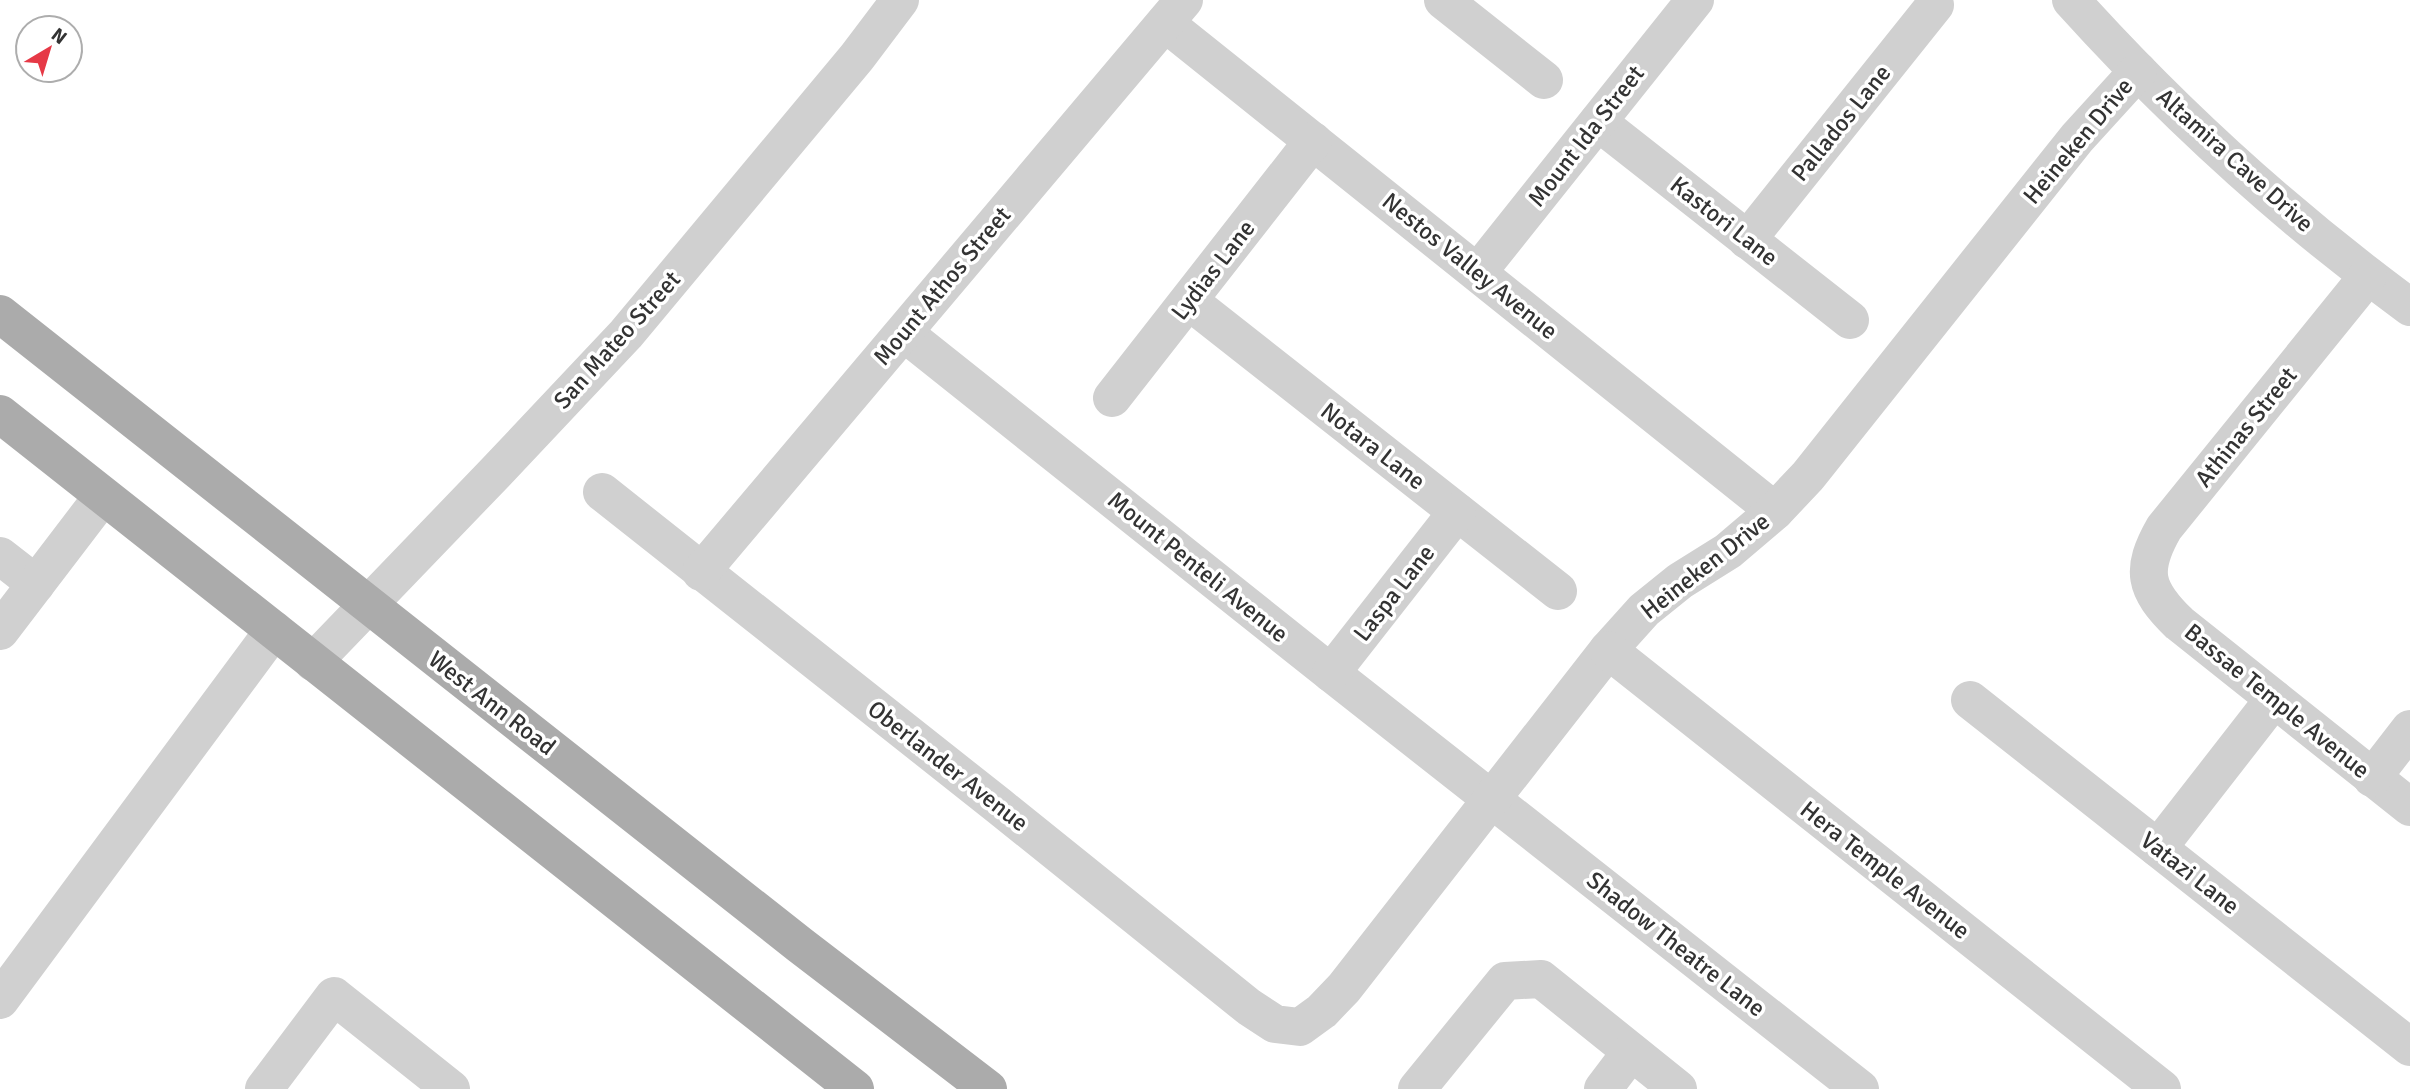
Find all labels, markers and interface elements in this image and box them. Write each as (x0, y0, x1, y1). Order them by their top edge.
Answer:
north arrow (14, 14, 84, 84)
text: N (46, 23, 71, 50)
street label: Pallados Lane (1785, 58, 1897, 188)
street label: Mount Ida Street (1521, 59, 1651, 213)
street label: Heineken Drive (2017, 72, 2139, 210)
street label: Altamira Cave Drive (2150, 82, 2320, 238)
street label: Kastori Lane (1664, 170, 1784, 272)
street label: Nestos Valley Avenue (1376, 186, 1564, 346)
street label: Mount Athos Street (867, 200, 1017, 372)
street label: Lydias Lane (1165, 214, 1261, 326)
street label: San Mateo Street (547, 265, 687, 415)
street label: Athinas Street (2188, 361, 2304, 493)
street label: Notara Lane (1315, 396, 1431, 496)
street label: Mount Penteli Avenue (1102, 485, 1294, 649)
street label: Heineken Drive (1635, 506, 1775, 626)
street label: Laspa Lane (1347, 539, 1441, 647)
street label: Bassae Temple Avenue (2178, 617, 2376, 785)
street label: West Ann Road (422, 644, 562, 762)
street label: Oberlander Avenue (862, 694, 1034, 838)
street label: Hera Temple Avenue (1794, 794, 1976, 946)
street label: Vatazi Lane (2135, 825, 2245, 921)
street label: Shadow Theatre Lane (1581, 865, 1771, 1023)

